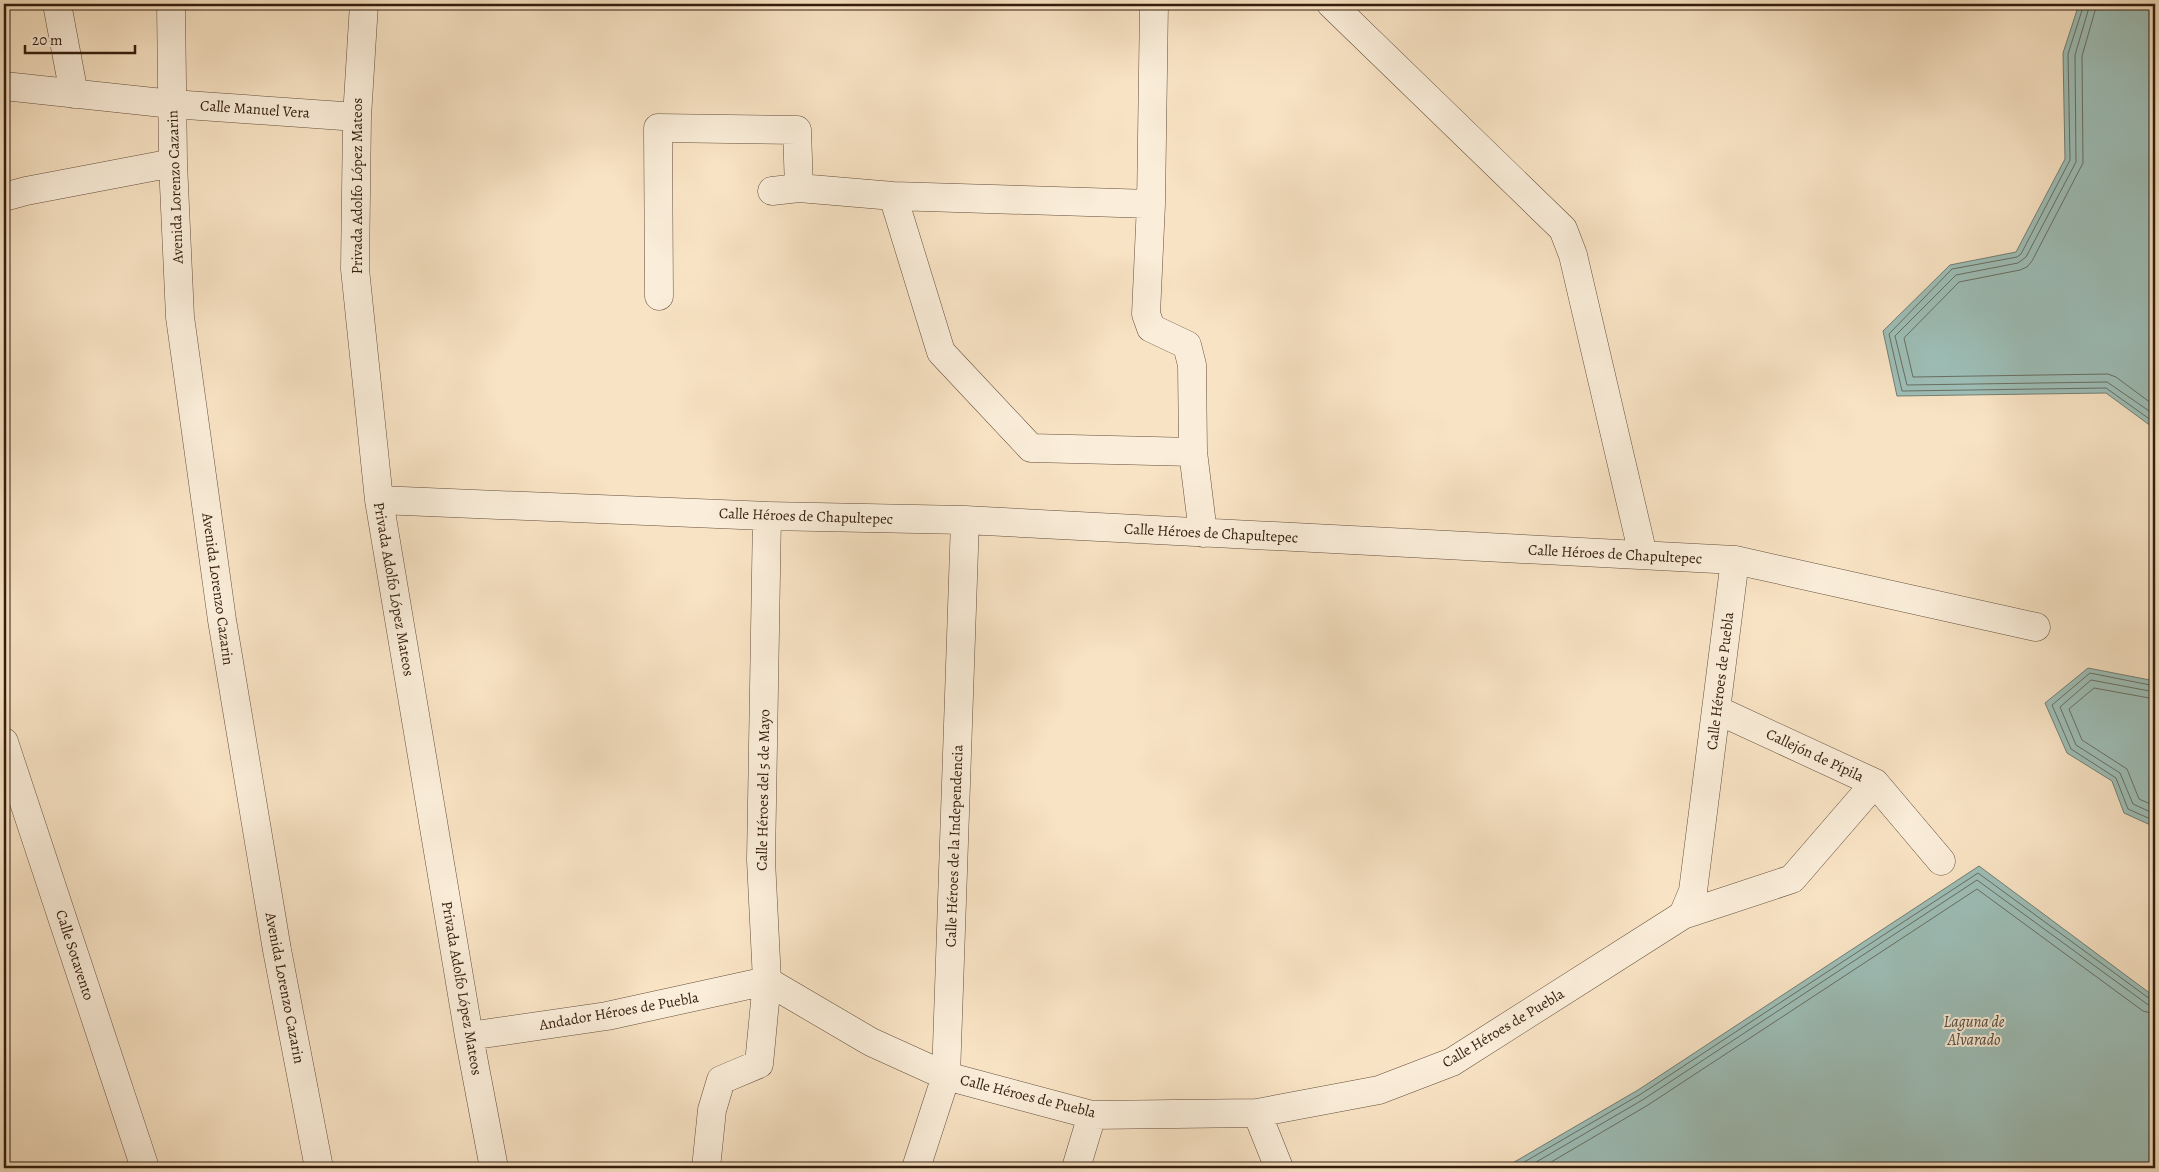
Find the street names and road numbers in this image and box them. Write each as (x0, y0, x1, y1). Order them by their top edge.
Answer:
street label: Calle Manuel Vera (199, 95, 311, 123)
street label: Privada Adolfo López Mateos (347, 98, 367, 274)
street label: Avenida Lorenzo Cazarin (162, 110, 188, 265)
street label: Privada Adolfo López Mateos (369, 500, 419, 678)
street label: Calle Héroes de Chapultepec (719, 503, 893, 529)
street label: Avenida Lorenzo Cazarin (197, 511, 239, 666)
street label: Calle Héroes de Chapultepec (1123, 518, 1299, 548)
street label: Calle Héroes de Chapultepec (1527, 539, 1703, 569)
street label: Calle Héroes de Puebla (1702, 611, 1738, 751)
street label: Calle Héroes del 5 de Mayo (752, 709, 774, 871)
street label: Callejón de Pípila (1763, 724, 1867, 786)
street label: Calle Héroes de la Independencia (940, 744, 968, 948)
street label: Privada Adolfo López Mateos (437, 899, 487, 1077)
street label: Calle Sotavento (51, 907, 99, 1003)
street label: Avenida Lorenzo Cazarin (260, 910, 309, 1065)
street label: Calle Héroes de Puebla (1438, 984, 1568, 1072)
street label: Andador Héroes de Puebla (537, 987, 700, 1035)
street label: Calle Héroes de Puebla (958, 1069, 1098, 1123)

